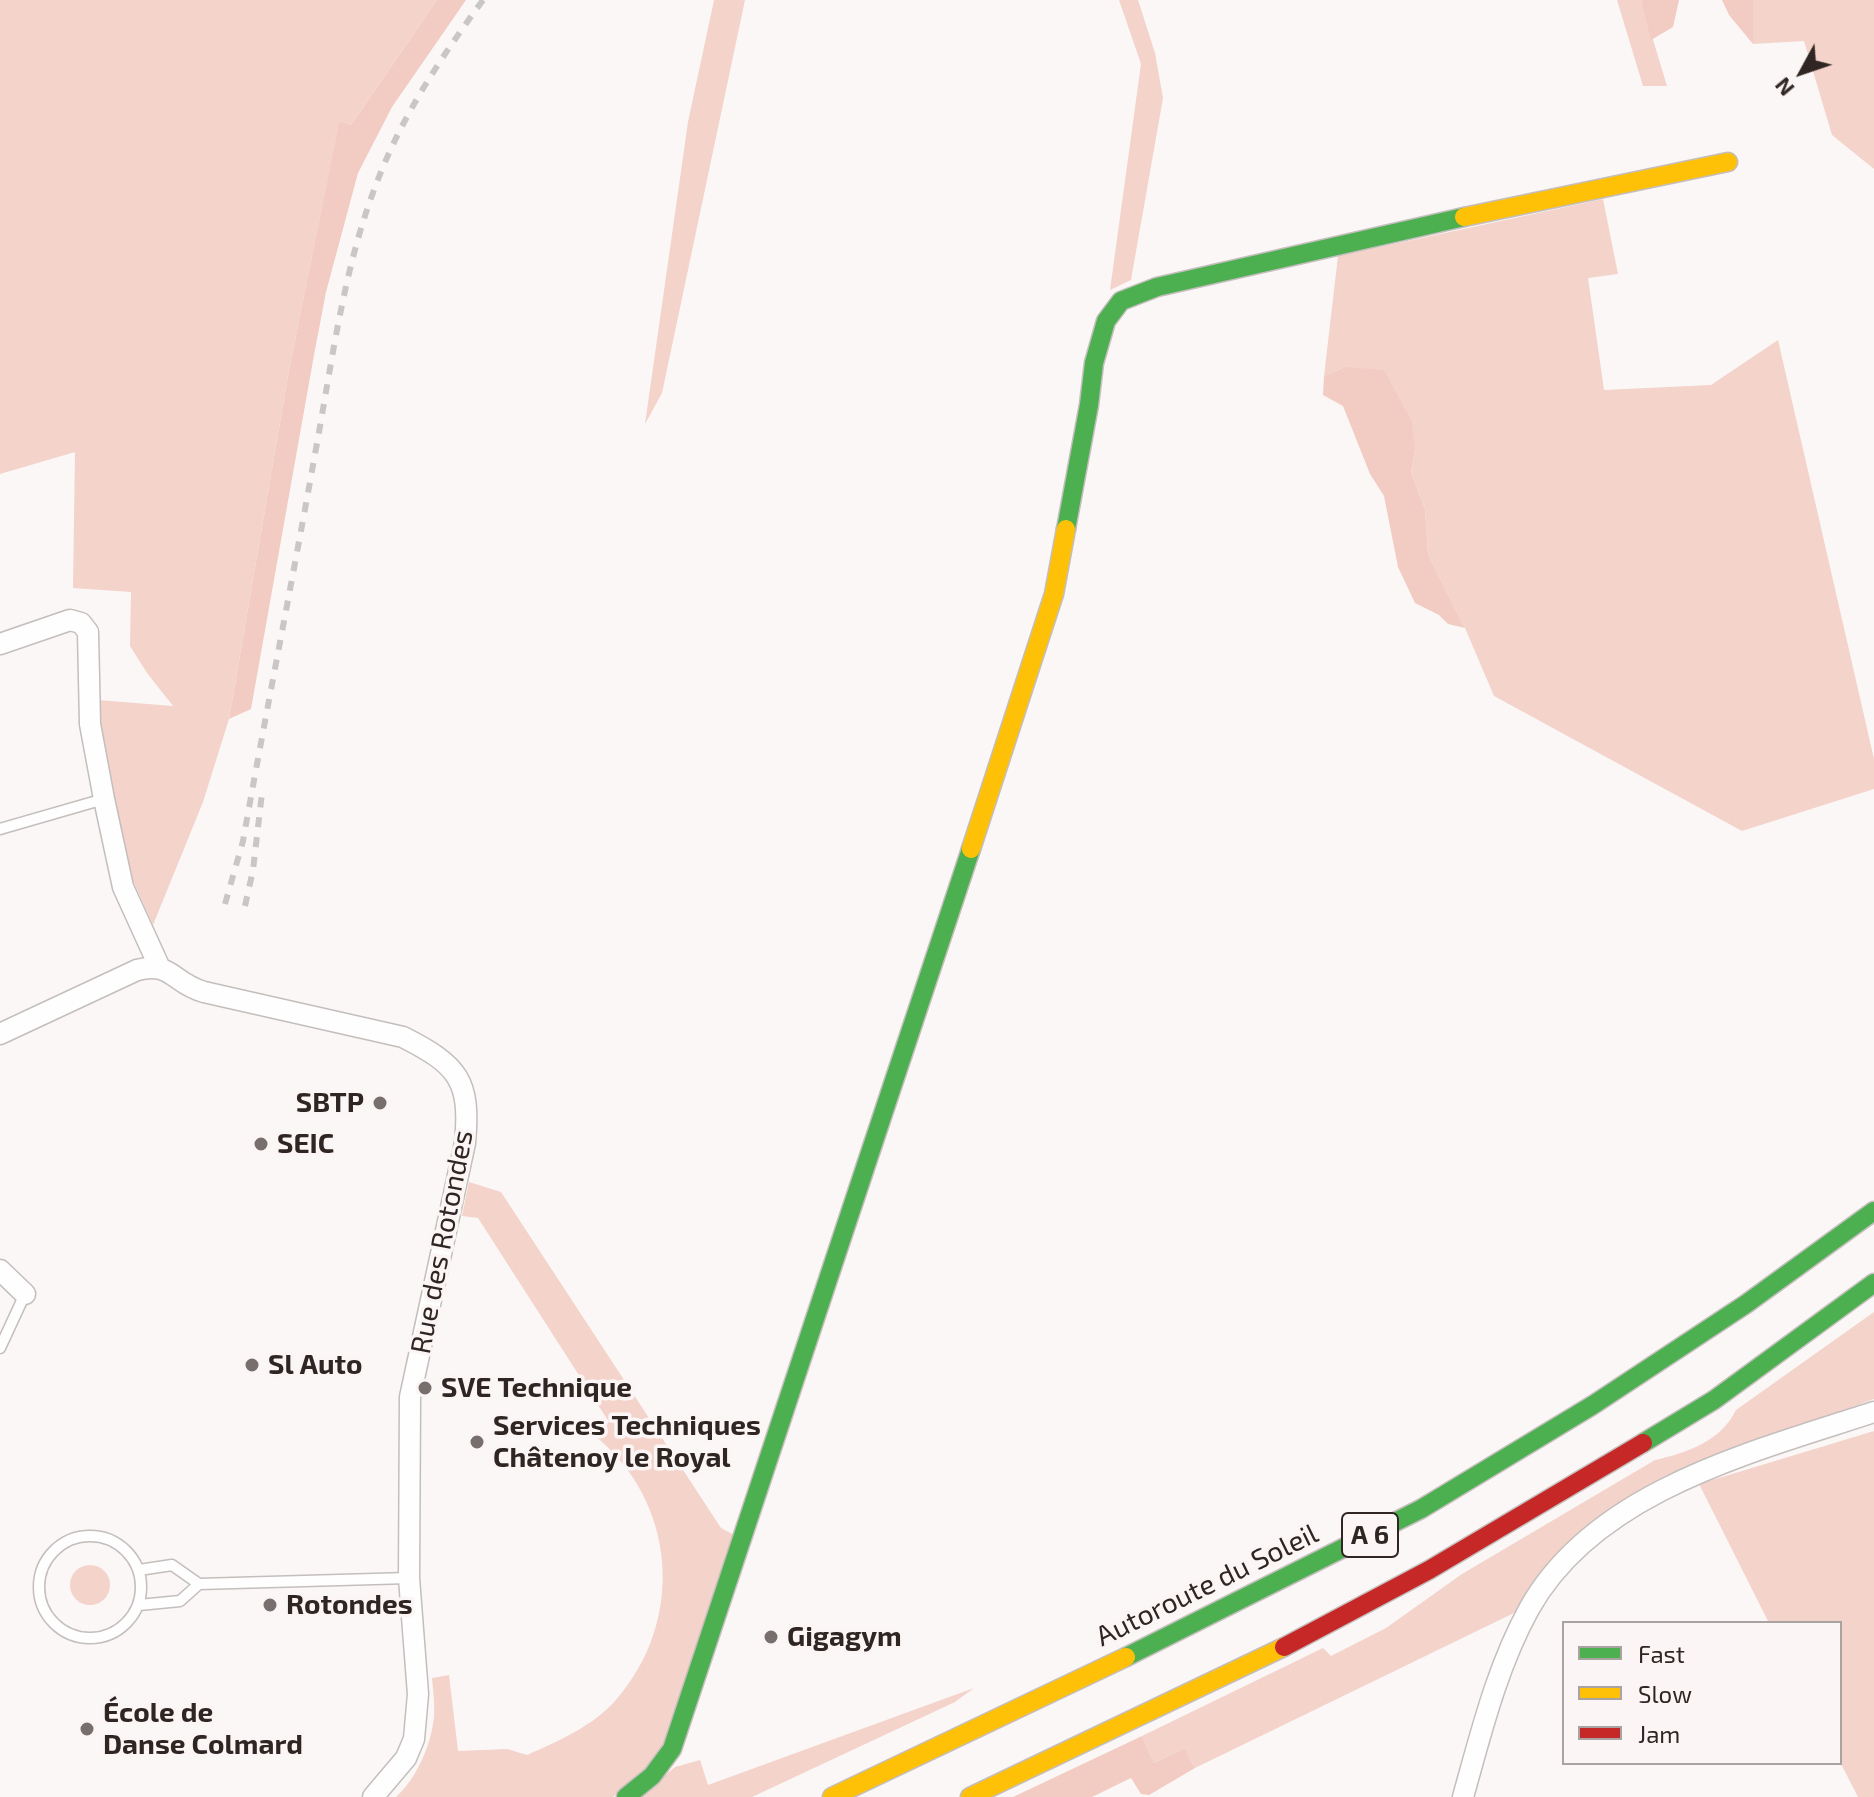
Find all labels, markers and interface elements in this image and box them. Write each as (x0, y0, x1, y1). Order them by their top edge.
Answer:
north arrow (1762, 32, 1842, 112)
text: N (1769, 73, 1799, 102)
place label: SBTP (296, 1086, 364, 1120)
marker: SBTP (371, 1094, 389, 1112)
place label: SEIC (277, 1127, 334, 1161)
street label: Rue des Rotondes (404, 1127, 480, 1357)
marker: SEIC (252, 1135, 270, 1153)
place label: Sl Auto (268, 1348, 363, 1382)
marker: Sl Auto (243, 1356, 261, 1374)
place label: SVE Technique (441, 1371, 632, 1405)
marker: SVE Technique (416, 1379, 434, 1397)
place label: Services Techniques Châtenoy le Royal (493, 1409, 761, 1475)
marker: Services Techniques Châtenoy le Royal (468, 1433, 486, 1451)
road number: A 6 (1342, 1513, 1398, 1557)
street label: Autoroute du Soleil (1090, 1517, 1324, 1653)
place label: Rotondes (286, 1588, 413, 1622)
marker: Rotondes (261, 1596, 279, 1614)
place label: Gigagym (787, 1620, 902, 1654)
legend (1562, 1621, 1842, 1765)
marker: Gigagym (762, 1628, 780, 1646)
text: Fast (1638, 1639, 1685, 1668)
text: Slow (1638, 1679, 1692, 1708)
place label: École de Danse Colmard (103, 1696, 303, 1762)
text: Jam (1638, 1719, 1680, 1748)
marker: École de Danse Colmard (78, 1720, 96, 1738)

